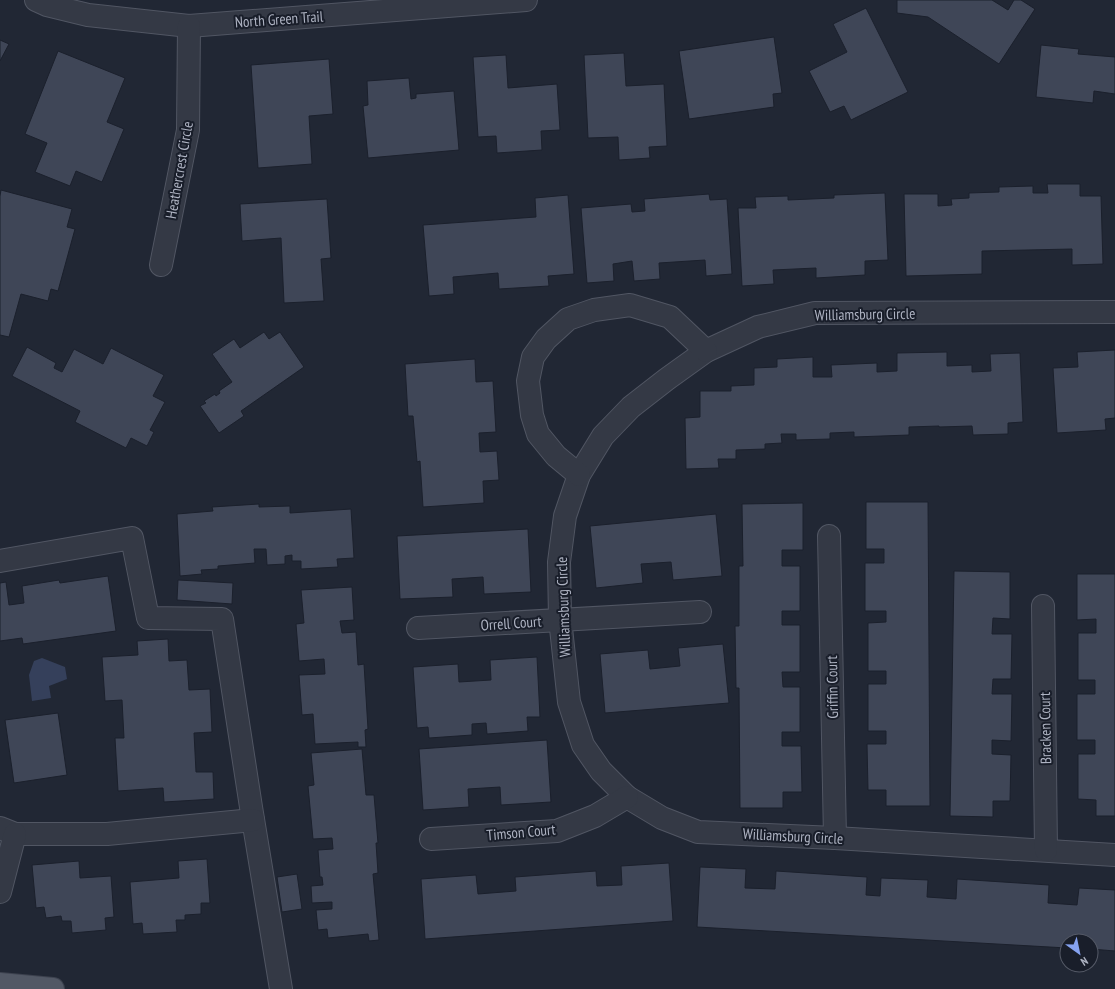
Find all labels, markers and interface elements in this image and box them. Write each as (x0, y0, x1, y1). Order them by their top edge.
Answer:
street label: North Green Trail (234, 6, 324, 32)
street label: Heathercrest Circle (161, 120, 197, 220)
street label: Williamsburg Circle (815, 304, 915, 324)
street label: Williamsburg Circle (552, 556, 574, 658)
street label: Orrell Court (480, 611, 542, 635)
street label: Griffin Court (822, 655, 842, 719)
street label: Bracken Court (1035, 692, 1055, 764)
street label: Timson Court (486, 820, 556, 844)
street label: Williamsburg Circle (742, 824, 844, 848)
north arrow (1059, 933, 1099, 973)
text: N (1078, 954, 1091, 969)

